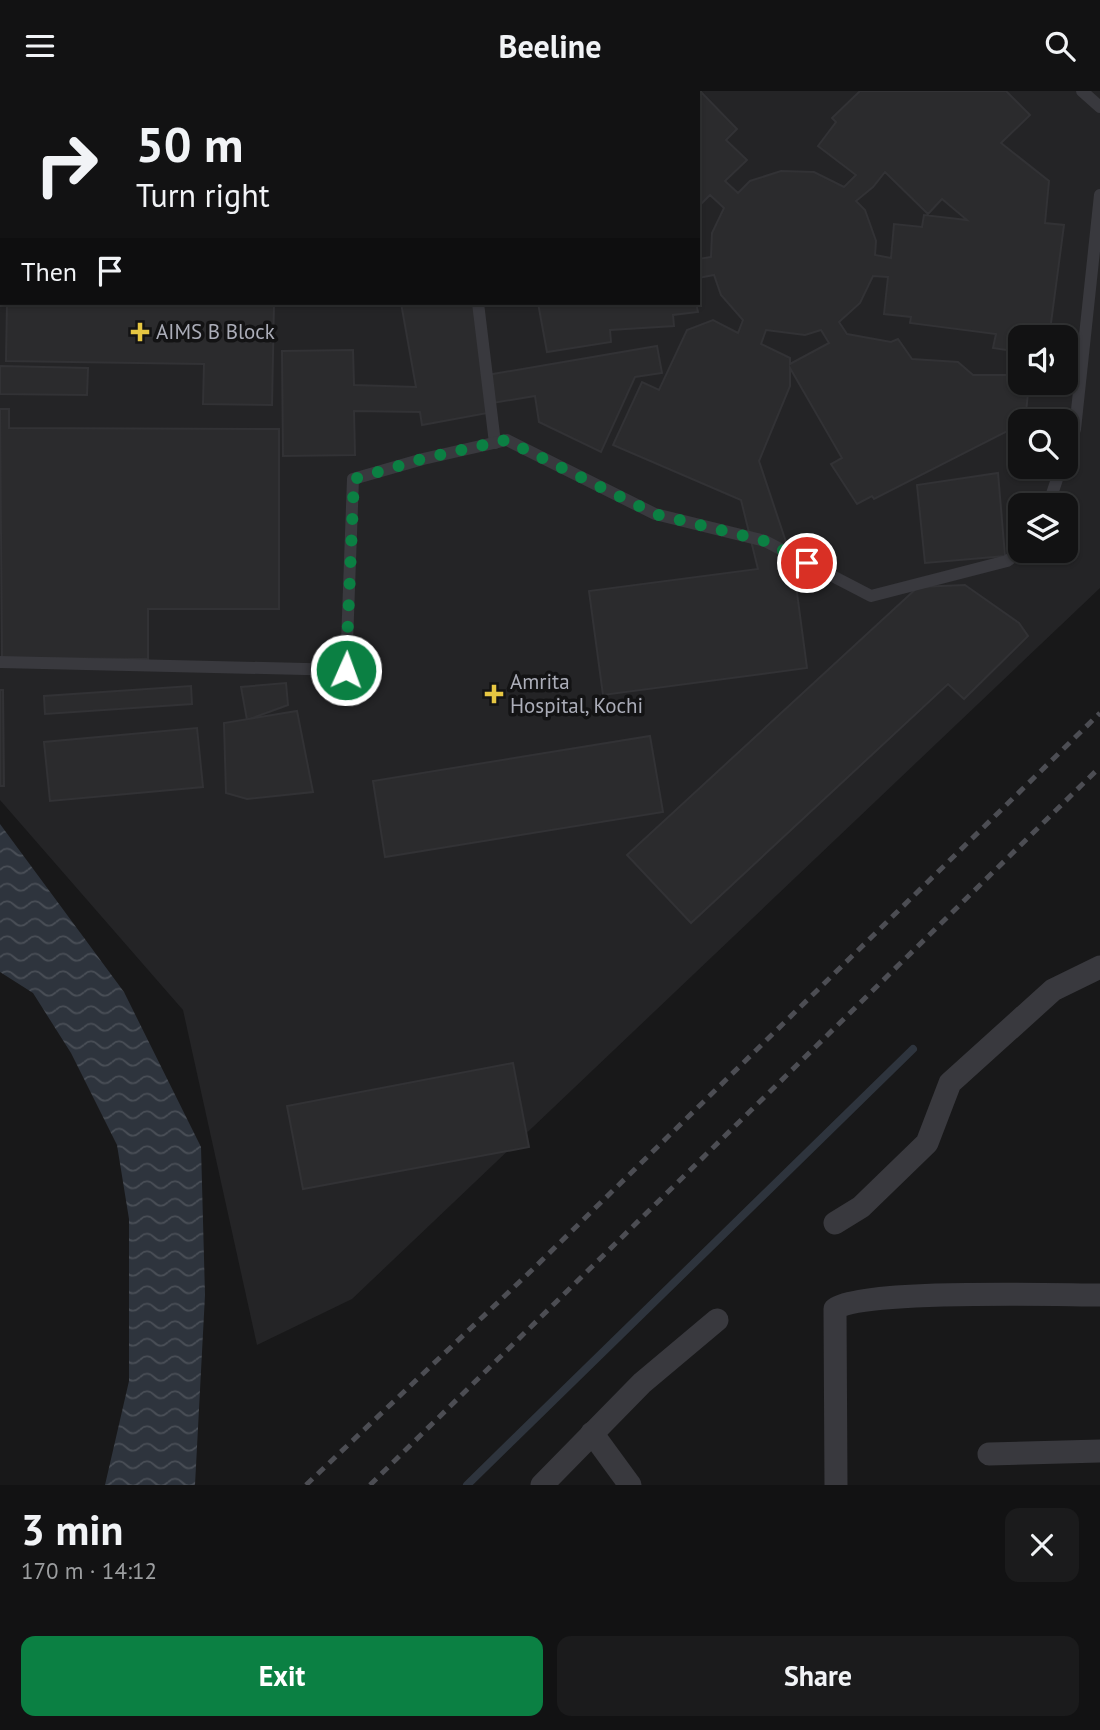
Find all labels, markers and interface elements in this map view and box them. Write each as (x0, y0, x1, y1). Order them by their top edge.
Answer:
text: Beeline (499, 25, 601, 67)
icon: menu (21, 27, 59, 65)
icon: search (1041, 27, 1079, 65)
text: 50 m (136, 112, 243, 176)
icon: right (21, 119, 112, 210)
text: Turn right (136, 174, 270, 216)
icon: arrive (91, 252, 129, 290)
text: Then (21, 255, 77, 288)
place label: AIMS B Block (156, 318, 275, 345)
marker: AIMS B Block (130, 322, 150, 342)
map controls (1008, 325, 1078, 563)
button: sound (1008, 325, 1078, 395)
button: search (1008, 409, 1078, 479)
button: layers (1008, 493, 1078, 563)
pin (777, 533, 837, 593)
icon: arrive (788, 544, 826, 582)
position arrow (309, 633, 383, 707)
place label: Amrita Hospital, Kochi (510, 668, 643, 719)
marker: Amrita Hospital, Kochi (484, 684, 504, 704)
text: 3 min (21, 1502, 123, 1557)
button: close (1005, 1508, 1079, 1582)
text: 170 m · 14:12 (21, 1556, 157, 1585)
button: Exit (21, 1636, 543, 1716)
button: Share (557, 1636, 1079, 1716)

